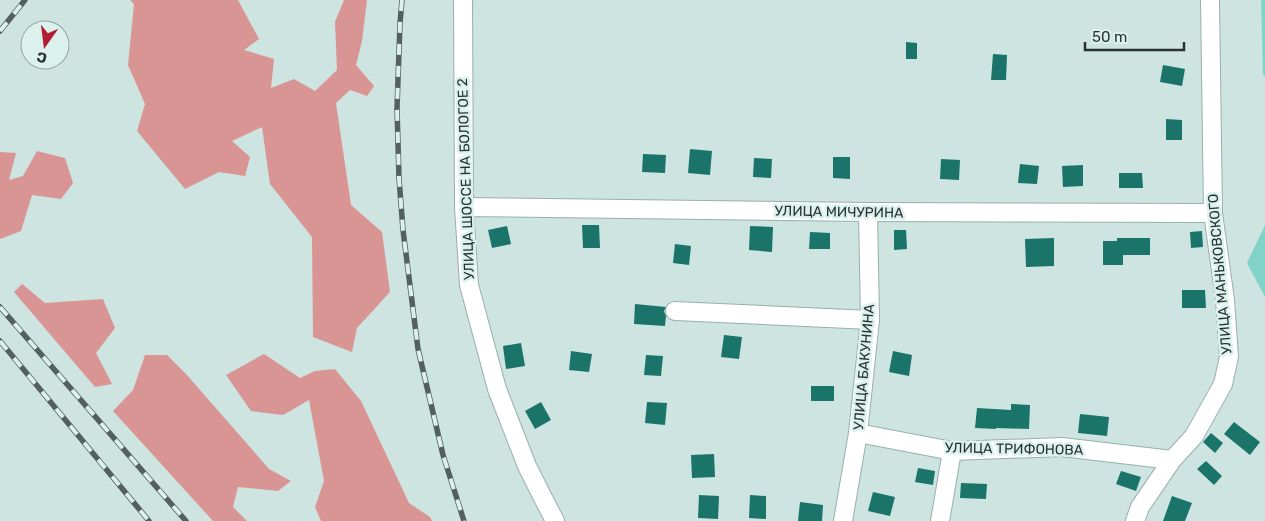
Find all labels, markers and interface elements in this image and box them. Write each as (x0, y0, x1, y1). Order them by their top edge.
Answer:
north arrow (20, 20, 70, 70)
scale bar (1085, 20, 1184, 52)
text: 50 m (1092, 28, 1127, 46)
text: С (35, 48, 49, 67)
street label: УЛИЦА ШОССЕ НА БОЛОГОЕ 2 (454, 78, 478, 280)
street label: УЛИЦА МАНЬКОВСКОГО (1205, 193, 1235, 355)
street label: УЛИЦА МИЧУРИНА (774, 202, 904, 222)
street label: УЛИЦА БАКУНИНА (850, 303, 878, 431)
street label: УЛИЦА ТРИФОНОВА (945, 439, 1084, 459)

